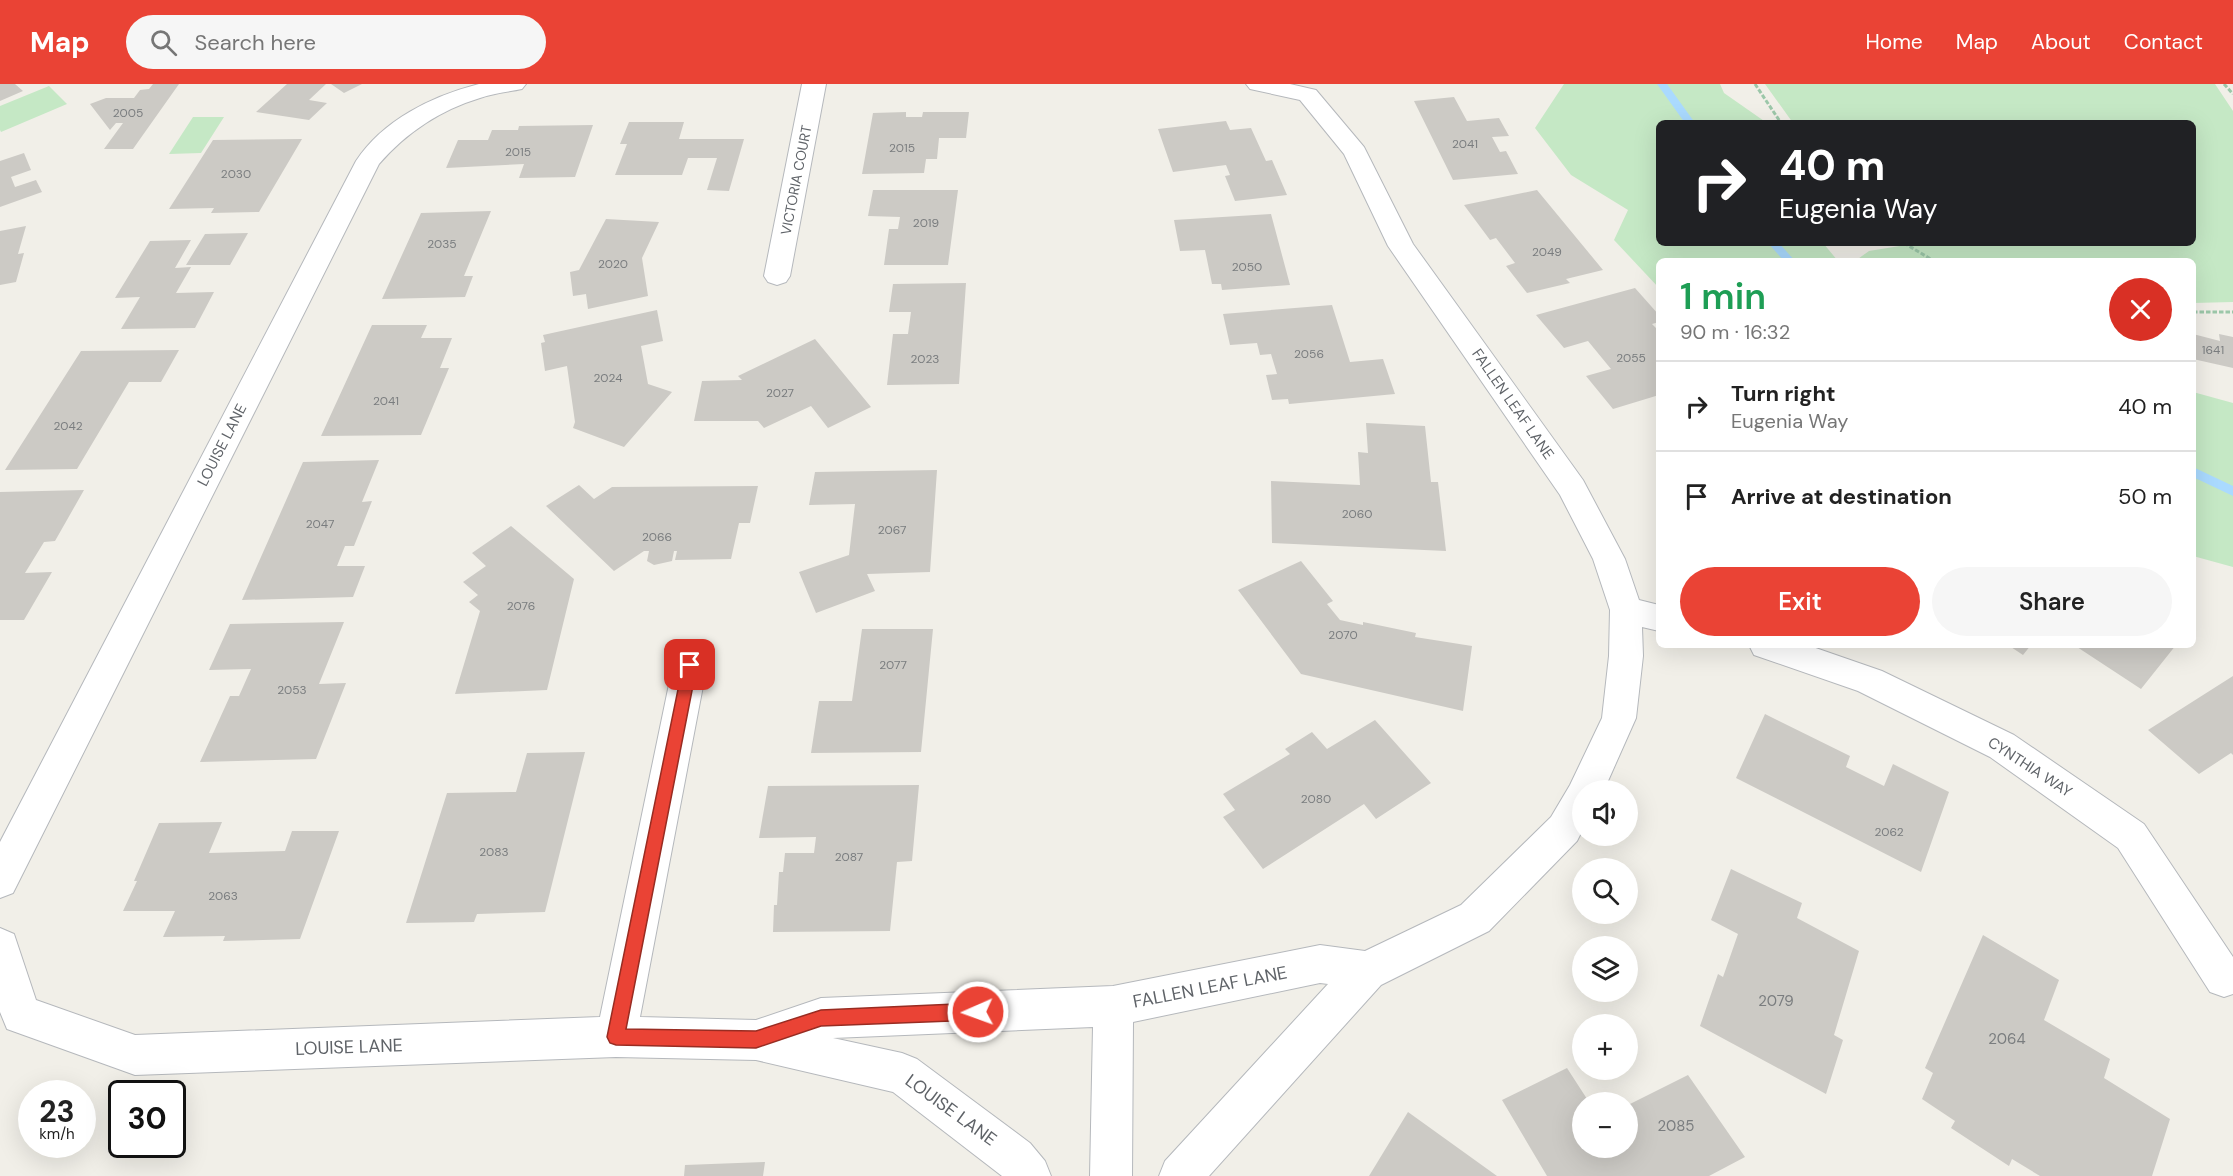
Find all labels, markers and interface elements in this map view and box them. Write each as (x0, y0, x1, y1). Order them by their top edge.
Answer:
search box (126, 15, 546, 69)
text: Map (30, 24, 90, 61)
icon: search (147, 26, 180, 59)
text: Search here (195, 28, 316, 57)
text: Home (1865, 28, 1923, 56)
text: Map (1956, 28, 1998, 56)
text: About (2031, 28, 2091, 56)
text: Contact (2124, 28, 2203, 56)
house number: 2005 (113, 105, 143, 121)
street label: VICTORIA COURT (777, 123, 815, 236)
house number: 2041 (1452, 136, 1478, 152)
text: 40 m (1779, 138, 1885, 193)
house number: 2015 (889, 140, 915, 156)
house number: 2015 (505, 144, 531, 160)
icon: right (1680, 144, 1758, 222)
house number: 2030 (221, 166, 251, 182)
text: Eugenia Way (1779, 191, 1938, 226)
house number: 2019 (913, 215, 939, 231)
house number: 2035 (427, 236, 457, 252)
house number: 2049 (1532, 244, 1562, 260)
house number: 2020 (598, 256, 628, 272)
house number: 2050 (1232, 259, 1262, 275)
text: 1 min (1680, 273, 1766, 320)
button: close (2109, 278, 2172, 341)
text: 90 m · 16:32 (1680, 319, 1790, 345)
house number: 1641 (2202, 342, 2224, 358)
street label: FALLEN LEAF LANE (1467, 345, 1559, 463)
house number: 2056 (1294, 346, 1324, 362)
house number: 2055 (1616, 350, 1646, 366)
house number: 2023 (911, 351, 939, 367)
house number: 2024 (594, 370, 622, 386)
text: Turn right (1731, 379, 1836, 408)
house number: 2027 (766, 385, 794, 401)
icon: right (1680, 390, 1713, 423)
text: 40 m (2118, 392, 2172, 421)
house number: 2041 (373, 393, 399, 409)
street label: LOUISE LANE (193, 400, 251, 490)
text: Eugenia Way (1731, 408, 1848, 434)
house number: 2042 (53, 418, 83, 434)
icon: arrive (1680, 480, 1713, 513)
text: Arrive at destination (1731, 482, 1952, 511)
text: 50 m (2118, 482, 2172, 511)
house number: 2060 (1342, 506, 1372, 522)
house number: 2047 (306, 516, 334, 532)
house number: 2067 (878, 522, 906, 538)
house number: 2066 (642, 529, 672, 545)
button: Exit (1680, 567, 1920, 636)
button: Share (1932, 567, 2172, 636)
house number: 2076 (507, 598, 535, 614)
house number: 2070 (1328, 627, 1358, 643)
pin (664, 639, 715, 690)
icon: arrive (673, 648, 706, 681)
house number: 2077 (879, 657, 907, 673)
house number: 2053 (277, 682, 307, 698)
street label: CYNTHIA WAY (1984, 732, 2076, 802)
map controls (1572, 780, 1638, 1158)
button: sound (1572, 780, 1638, 846)
house number: 2080 (1301, 791, 1331, 807)
house number: 2062 (1874, 824, 1904, 840)
house number: 2083 (479, 844, 509, 860)
house number: 2087 (835, 849, 863, 865)
button: search (1572, 858, 1638, 924)
house number: 2063 (208, 888, 238, 904)
button: layers (1572, 936, 1638, 1002)
street label: FALLEN LEAF LANE (1131, 960, 1289, 1014)
position arrow (946, 980, 1010, 1044)
house number: 2079 (1758, 991, 1794, 1011)
button: + (1572, 1014, 1638, 1080)
house number: 2064 (1988, 1029, 2026, 1049)
street label: LOUISE LANE (295, 1033, 403, 1061)
street label: LOUISE LANE (900, 1069, 1002, 1151)
speed limit sign: 30 (108, 1080, 186, 1158)
text: 23 (39, 1092, 75, 1131)
button: − (1572, 1092, 1638, 1158)
house number: 2085 (1657, 1116, 1695, 1136)
text: km/h (39, 1124, 75, 1144)

